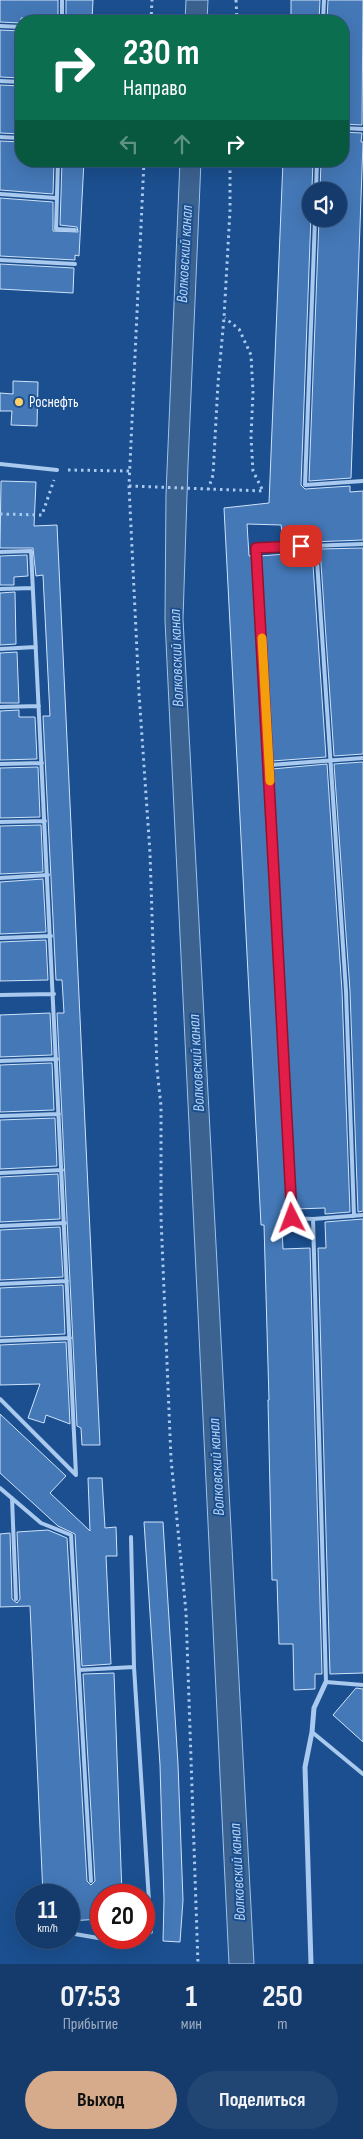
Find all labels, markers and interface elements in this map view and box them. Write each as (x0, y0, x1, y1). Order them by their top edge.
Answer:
text: 230 m (123, 32, 199, 75)
icon: right (40, 35, 105, 100)
text: Направо (123, 75, 187, 102)
icon: left (115, 130, 143, 158)
icon: ahead (168, 130, 196, 158)
icon: right (221, 130, 249, 158)
map controls (302, 182, 347, 227)
button: sound (302, 182, 347, 227)
water label: Волковский канал (173, 204, 197, 303)
place label: Роснефть (29, 393, 79, 412)
marker: Роснефть (13, 396, 25, 408)
pin (280, 525, 322, 567)
icon: arrive (287, 532, 315, 560)
water label: Волковский канал (166, 608, 188, 707)
water label: Волковский канал (185, 1013, 209, 1112)
position arrow (265, 1191, 317, 1243)
water label: Волковский канал (205, 1417, 229, 1516)
water label: Волковский канал (226, 1822, 250, 1921)
speed limit sign: 20 (90, 1884, 155, 1949)
text: 11 (38, 1895, 57, 1926)
text: km/h (37, 1921, 58, 1936)
text: 07:53 (60, 1979, 121, 2015)
text: 1 (186, 1979, 197, 2015)
text: 250 (262, 1979, 303, 2015)
text: Прибытие (63, 2015, 118, 2034)
text: мин (181, 2015, 202, 2034)
text: m (277, 2015, 288, 2034)
button: Выход (25, 2071, 177, 2129)
button: Поделиться (187, 2071, 338, 2129)

